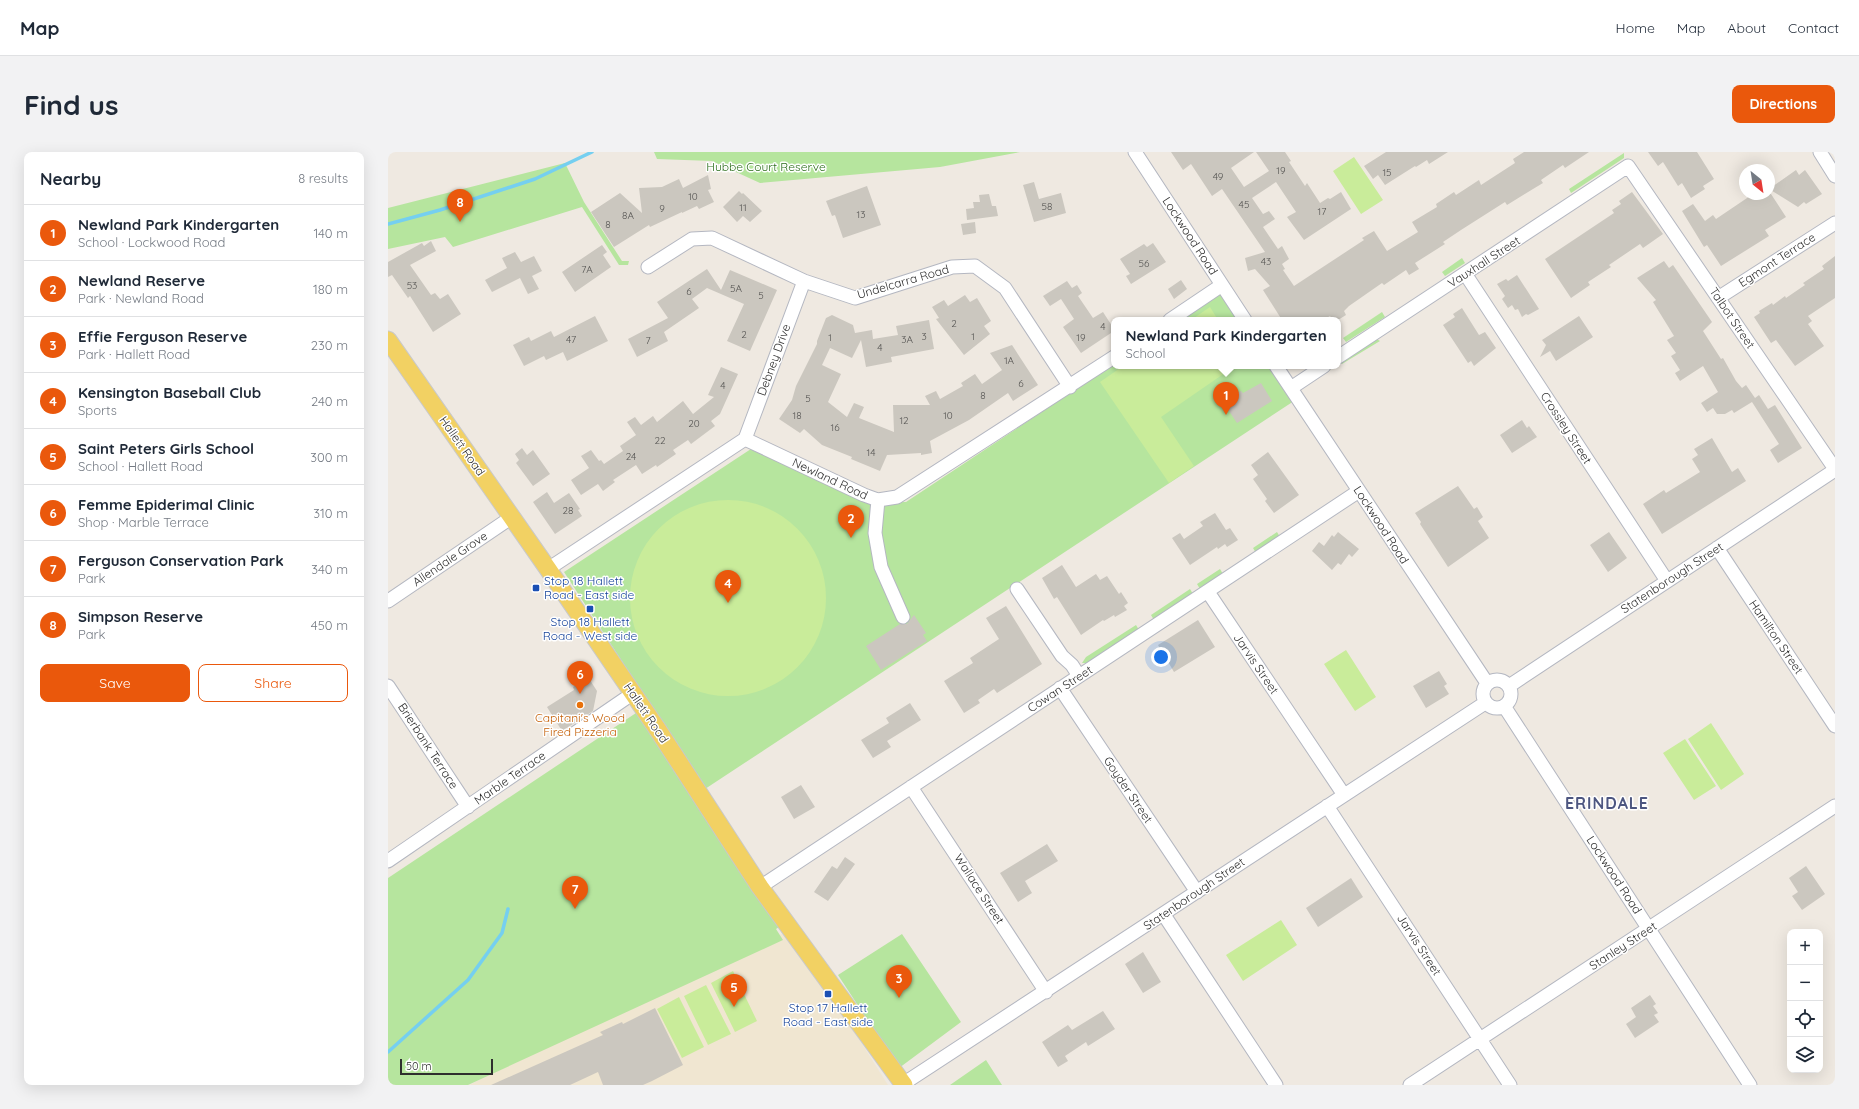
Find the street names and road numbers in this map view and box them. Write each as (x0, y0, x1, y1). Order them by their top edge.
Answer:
street label: Lockwood Road (1160, 194, 1221, 278)
street label: Egmont Terrace (1735, 229, 1818, 290)
street label: Vauxhall Street (1445, 233, 1523, 291)
street label: Undelcarra Road (855, 261, 951, 302)
street label: Talbot Street (1706, 284, 1758, 351)
street label: Debney Drive (754, 322, 794, 398)
street label: Crossley Street (1538, 389, 1595, 467)
street label: Hallett Road (436, 413, 488, 478)
street label: Newland Road (790, 454, 870, 503)
street label: Lockwood Road (1351, 483, 1412, 567)
street label: Allendale Grove (409, 528, 490, 589)
street label: Statenborough Street (1618, 539, 1726, 616)
street label: Hamilton Street (1746, 597, 1807, 677)
street label: Jarvis Street (1231, 631, 1282, 697)
street label: Cowan Street (1024, 662, 1095, 715)
street label: Hallett Road (621, 680, 672, 746)
street label: Brierbank Terrace (395, 700, 462, 792)
street label: Marble Terrace (471, 747, 548, 808)
street label: Goyder Street (1101, 754, 1156, 826)
street label: Lockwood Road (1584, 833, 1645, 917)
street label: Wallace Street (951, 851, 1008, 927)
street label: Statenborough Street (1140, 854, 1247, 933)
street label: Jarvis Street (1394, 911, 1445, 978)
street label: Stanley Street (1586, 918, 1659, 973)

